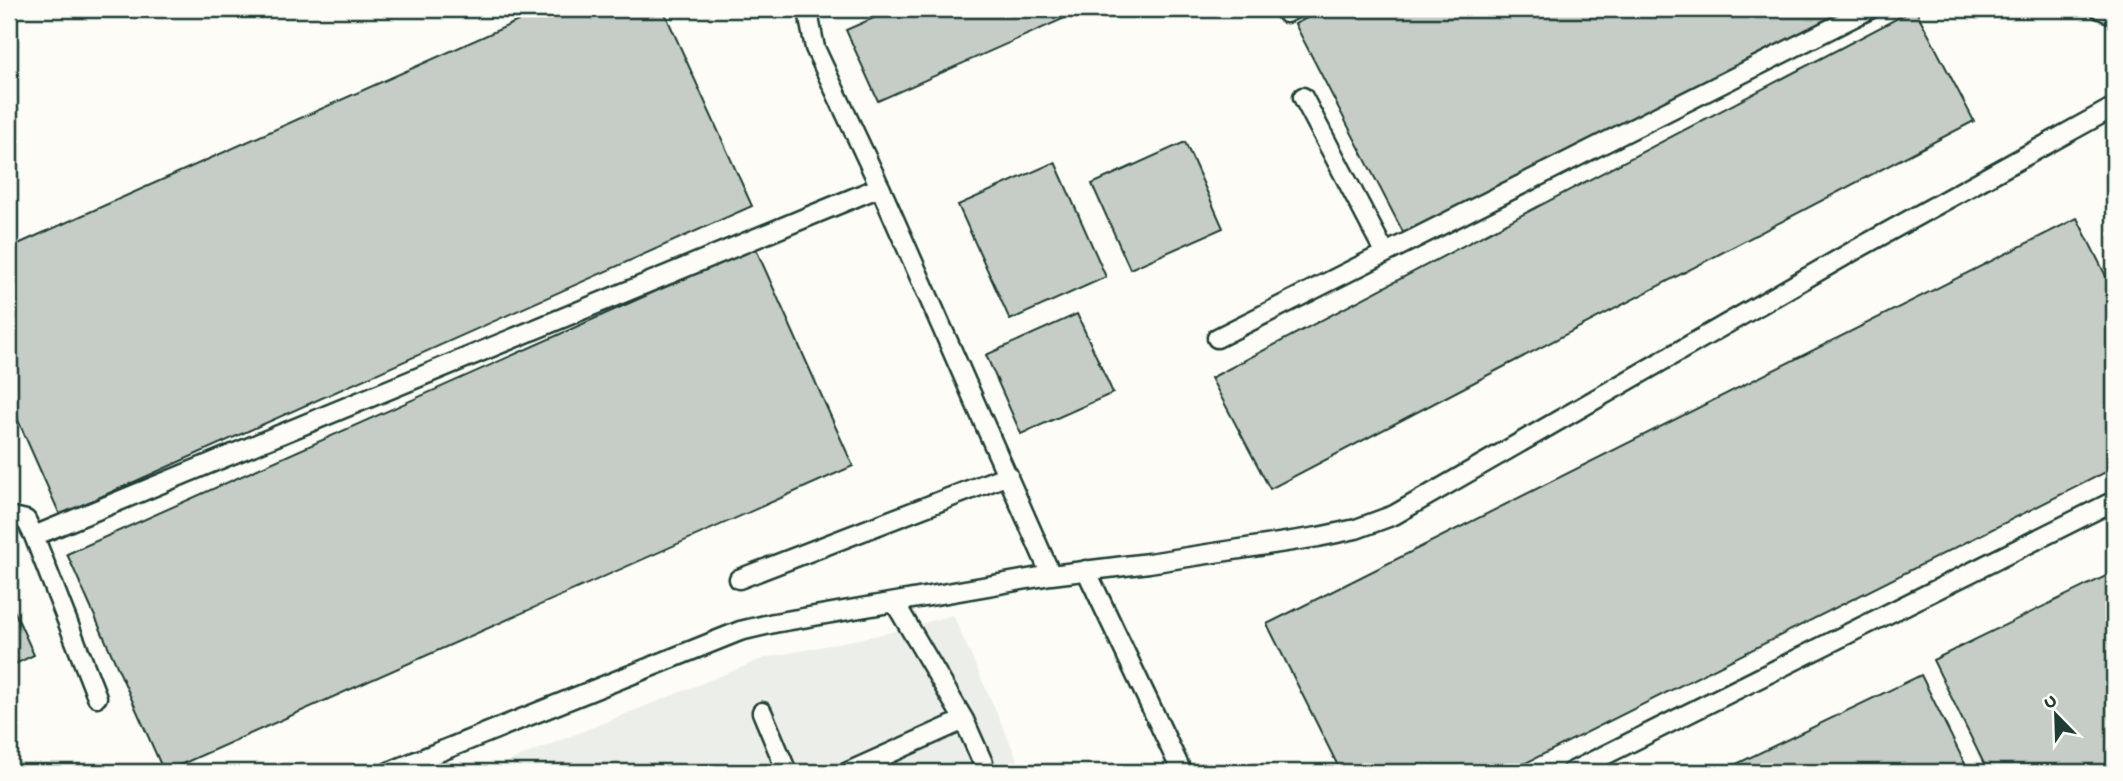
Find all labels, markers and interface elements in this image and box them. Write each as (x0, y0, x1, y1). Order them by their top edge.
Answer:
north arrow (2022, 680, 2092, 750)
text: U (2041, 690, 2060, 715)

